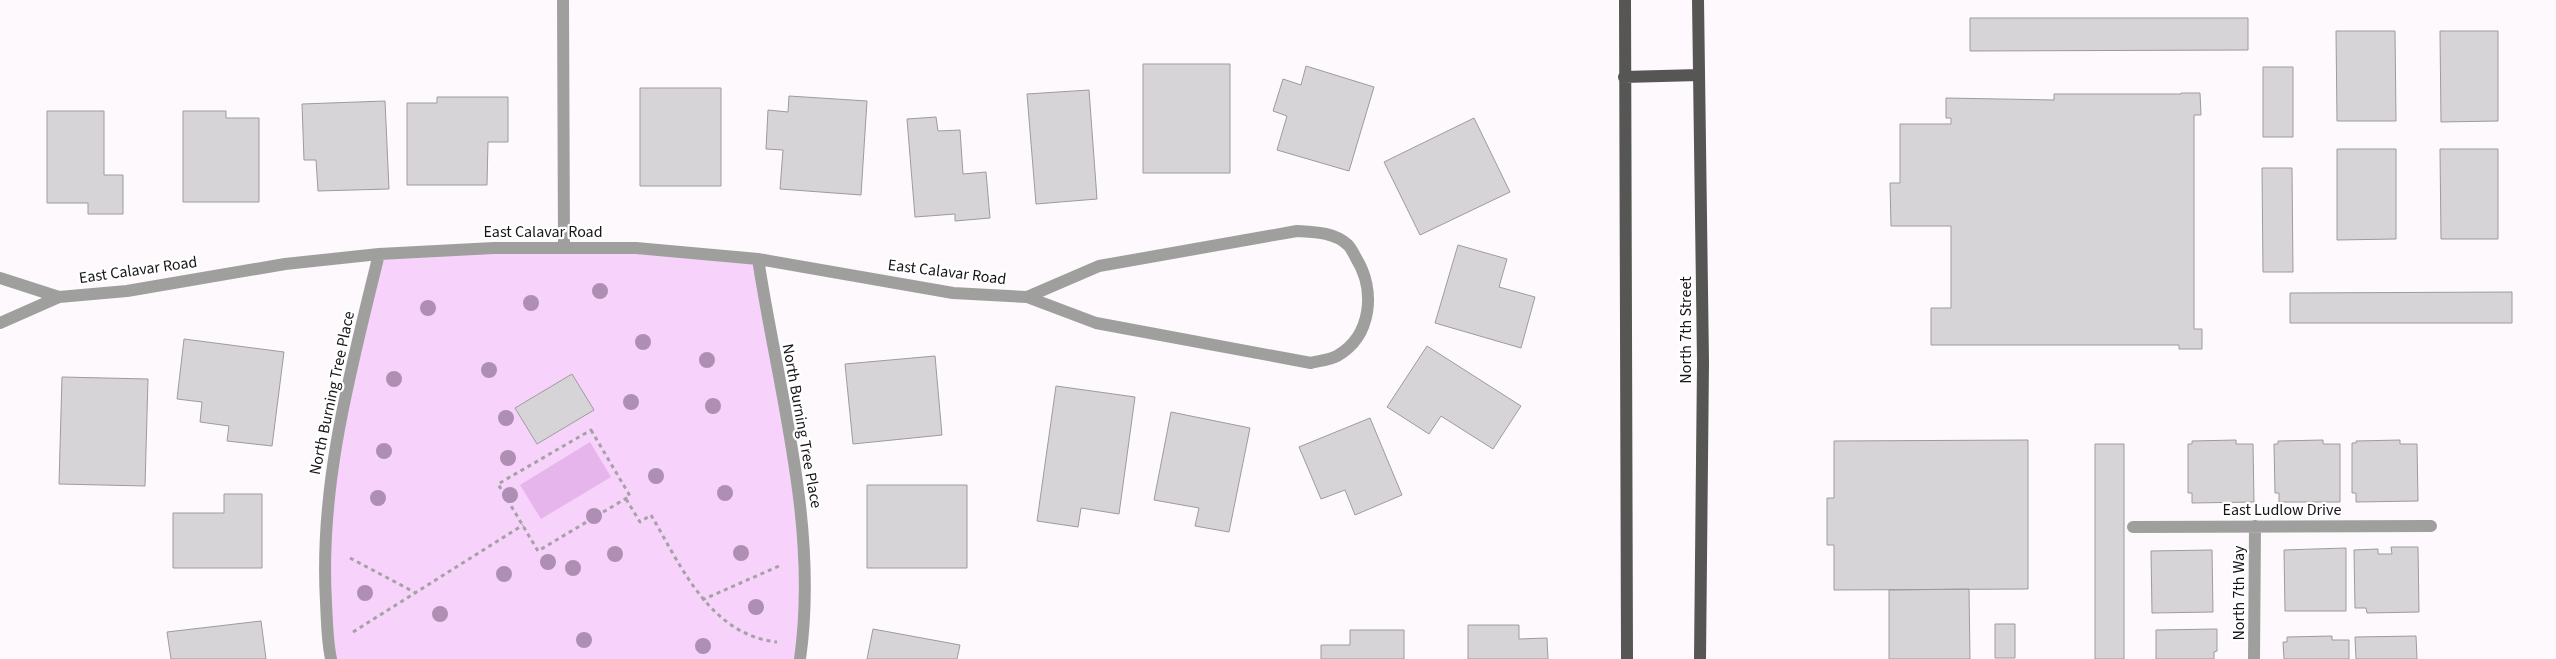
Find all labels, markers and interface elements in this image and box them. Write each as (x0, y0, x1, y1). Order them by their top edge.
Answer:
street label: East Calavar Road (483, 221, 603, 243)
street label: East Calavar Road (77, 251, 199, 289)
street label: East Calavar Road (887, 254, 1007, 290)
street label: North 7th Street (1675, 276, 1697, 384)
street label: North Burning Tree Place (304, 309, 360, 477)
street label: North Burning Tree Place (777, 342, 827, 510)
street label: East Ludlow Drive (2223, 499, 2341, 521)
street label: North 7th Way (2228, 545, 2250, 641)

